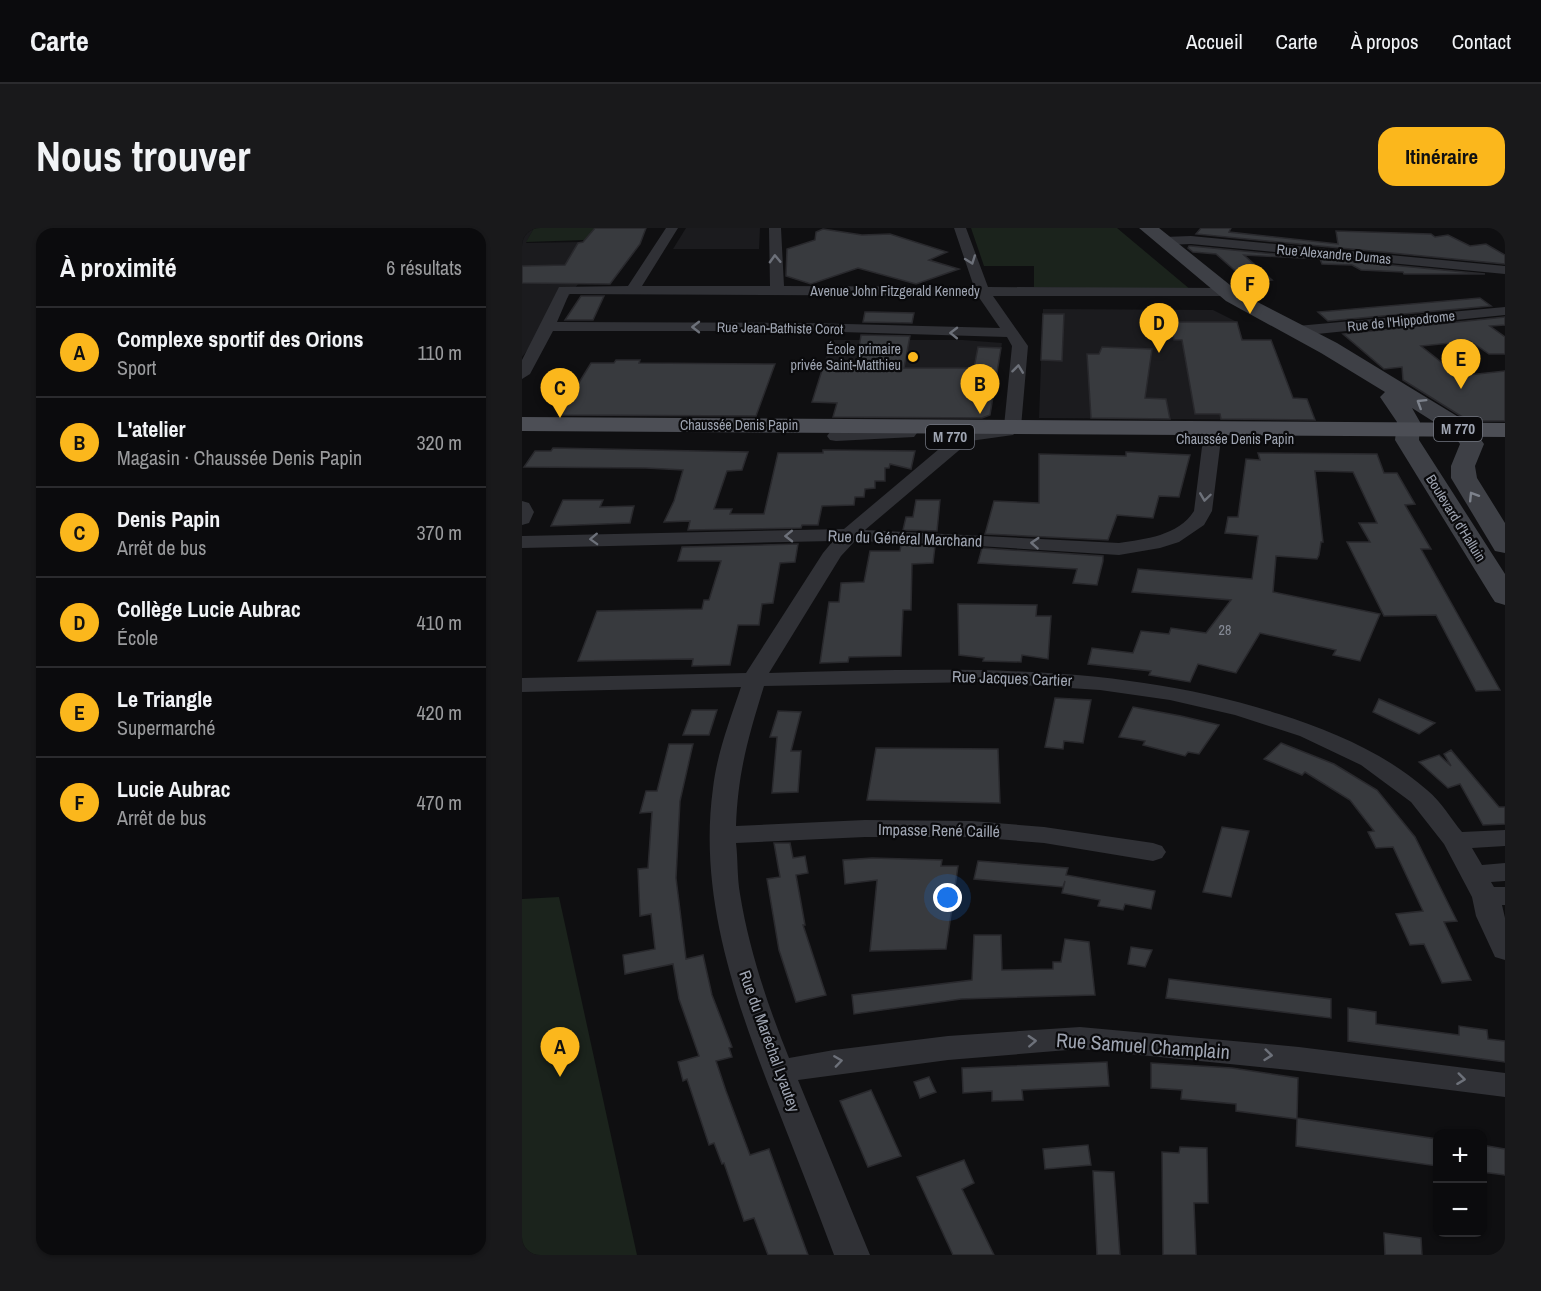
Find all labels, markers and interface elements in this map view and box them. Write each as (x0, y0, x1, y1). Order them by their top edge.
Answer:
text: Carte (30, 22, 89, 60)
text: Accueil (1186, 27, 1243, 56)
text: Carte (1276, 27, 1318, 56)
text: À propos (1351, 27, 1419, 56)
text: Contact (1452, 27, 1511, 56)
button: Itinéraire (1378, 127, 1505, 186)
text: Nous trouver (36, 128, 250, 184)
street label: Rue Alexandre Dumas (1276, 240, 1392, 268)
text: À proximité (60, 250, 177, 285)
text: 6 résultats (386, 254, 462, 281)
one-way arrow (964, 254, 977, 265)
one-way arrow (769, 255, 781, 264)
pin: F (1230, 264, 1270, 314)
street label: Avenue John Fitzgerald Kennedy (809, 282, 980, 300)
pin: D (1140, 304, 1178, 353)
street label: Rue de l'Hippodrome (1346, 306, 1456, 336)
street label: Rue Jean-Bathiste Corot (717, 318, 843, 338)
one-way arrow (692, 321, 701, 333)
text: Complexe sportif des Orions (117, 324, 364, 354)
one-way arrow (949, 327, 958, 339)
text: A (74, 339, 85, 366)
text: 110 m (418, 339, 462, 366)
place label: École primaire privée Saint-Matthieu (791, 340, 901, 374)
pin: E (1442, 340, 1480, 389)
marker: École primaire privée Saint-Matthieu (906, 350, 920, 364)
text: Sport (117, 354, 156, 381)
pin: B (960, 364, 1000, 414)
one-way arrow (1012, 365, 1024, 374)
pin: C (540, 368, 579, 418)
one-way arrow (1417, 399, 1428, 410)
text: L'atelier (117, 414, 185, 444)
street label: Chaussée Denis Papin (680, 416, 798, 434)
road number: M 770 (1434, 417, 1482, 441)
road number: M 770 (926, 425, 974, 449)
text: B (74, 429, 85, 456)
text: 320 m (416, 429, 462, 456)
street label: Chaussée Denis Papin (1176, 430, 1294, 448)
text: Magasin · Chaussée Denis Papin (117, 444, 362, 471)
street label: Boulevard d'Halluin (1422, 471, 1490, 565)
one-way arrow (1469, 492, 1481, 502)
one-way arrow (1199, 493, 1211, 502)
text: Denis Papin (117, 504, 220, 534)
text: C (74, 519, 85, 546)
text: 370 m (416, 519, 462, 546)
street label: Rue du Général Marchand (827, 524, 983, 552)
one-way arrow (785, 530, 794, 542)
one-way arrow (590, 533, 599, 546)
text: Arrêt de bus (117, 534, 206, 561)
one-way arrow (1030, 537, 1039, 550)
text: Collège Lucie Aubrac (117, 594, 301, 624)
text: D (74, 609, 85, 636)
text: 410 m (416, 609, 462, 636)
house number: 28 (1219, 621, 1231, 639)
text: École (117, 624, 158, 651)
street label: Rue Jacques Cartier (951, 665, 1073, 691)
text: Le Triangle (117, 684, 212, 714)
text: E (74, 699, 85, 726)
text: 420 m (416, 699, 462, 726)
text: Supermarché (117, 714, 215, 741)
text: Lucie Aubrac (117, 774, 231, 804)
text: F (74, 789, 85, 816)
text: 470 m (416, 789, 462, 816)
text: Arrêt de bus (117, 804, 206, 831)
street label: Impasse René Caillé (878, 818, 1000, 842)
your location (933, 883, 962, 912)
street label: Rue du Maréchal Lyautey (734, 967, 806, 1115)
street label: Rue Samuel Champlain (1055, 1026, 1231, 1065)
pin: A (540, 1028, 579, 1077)
one-way arrow (1027, 1034, 1036, 1047)
one-way arrow (1263, 1048, 1272, 1061)
one-way arrow (833, 1056, 842, 1068)
one-way arrow (1457, 1072, 1466, 1085)
map controls (1433, 1129, 1487, 1237)
button: + (1433, 1129, 1487, 1183)
button: − (1433, 1183, 1487, 1237)

